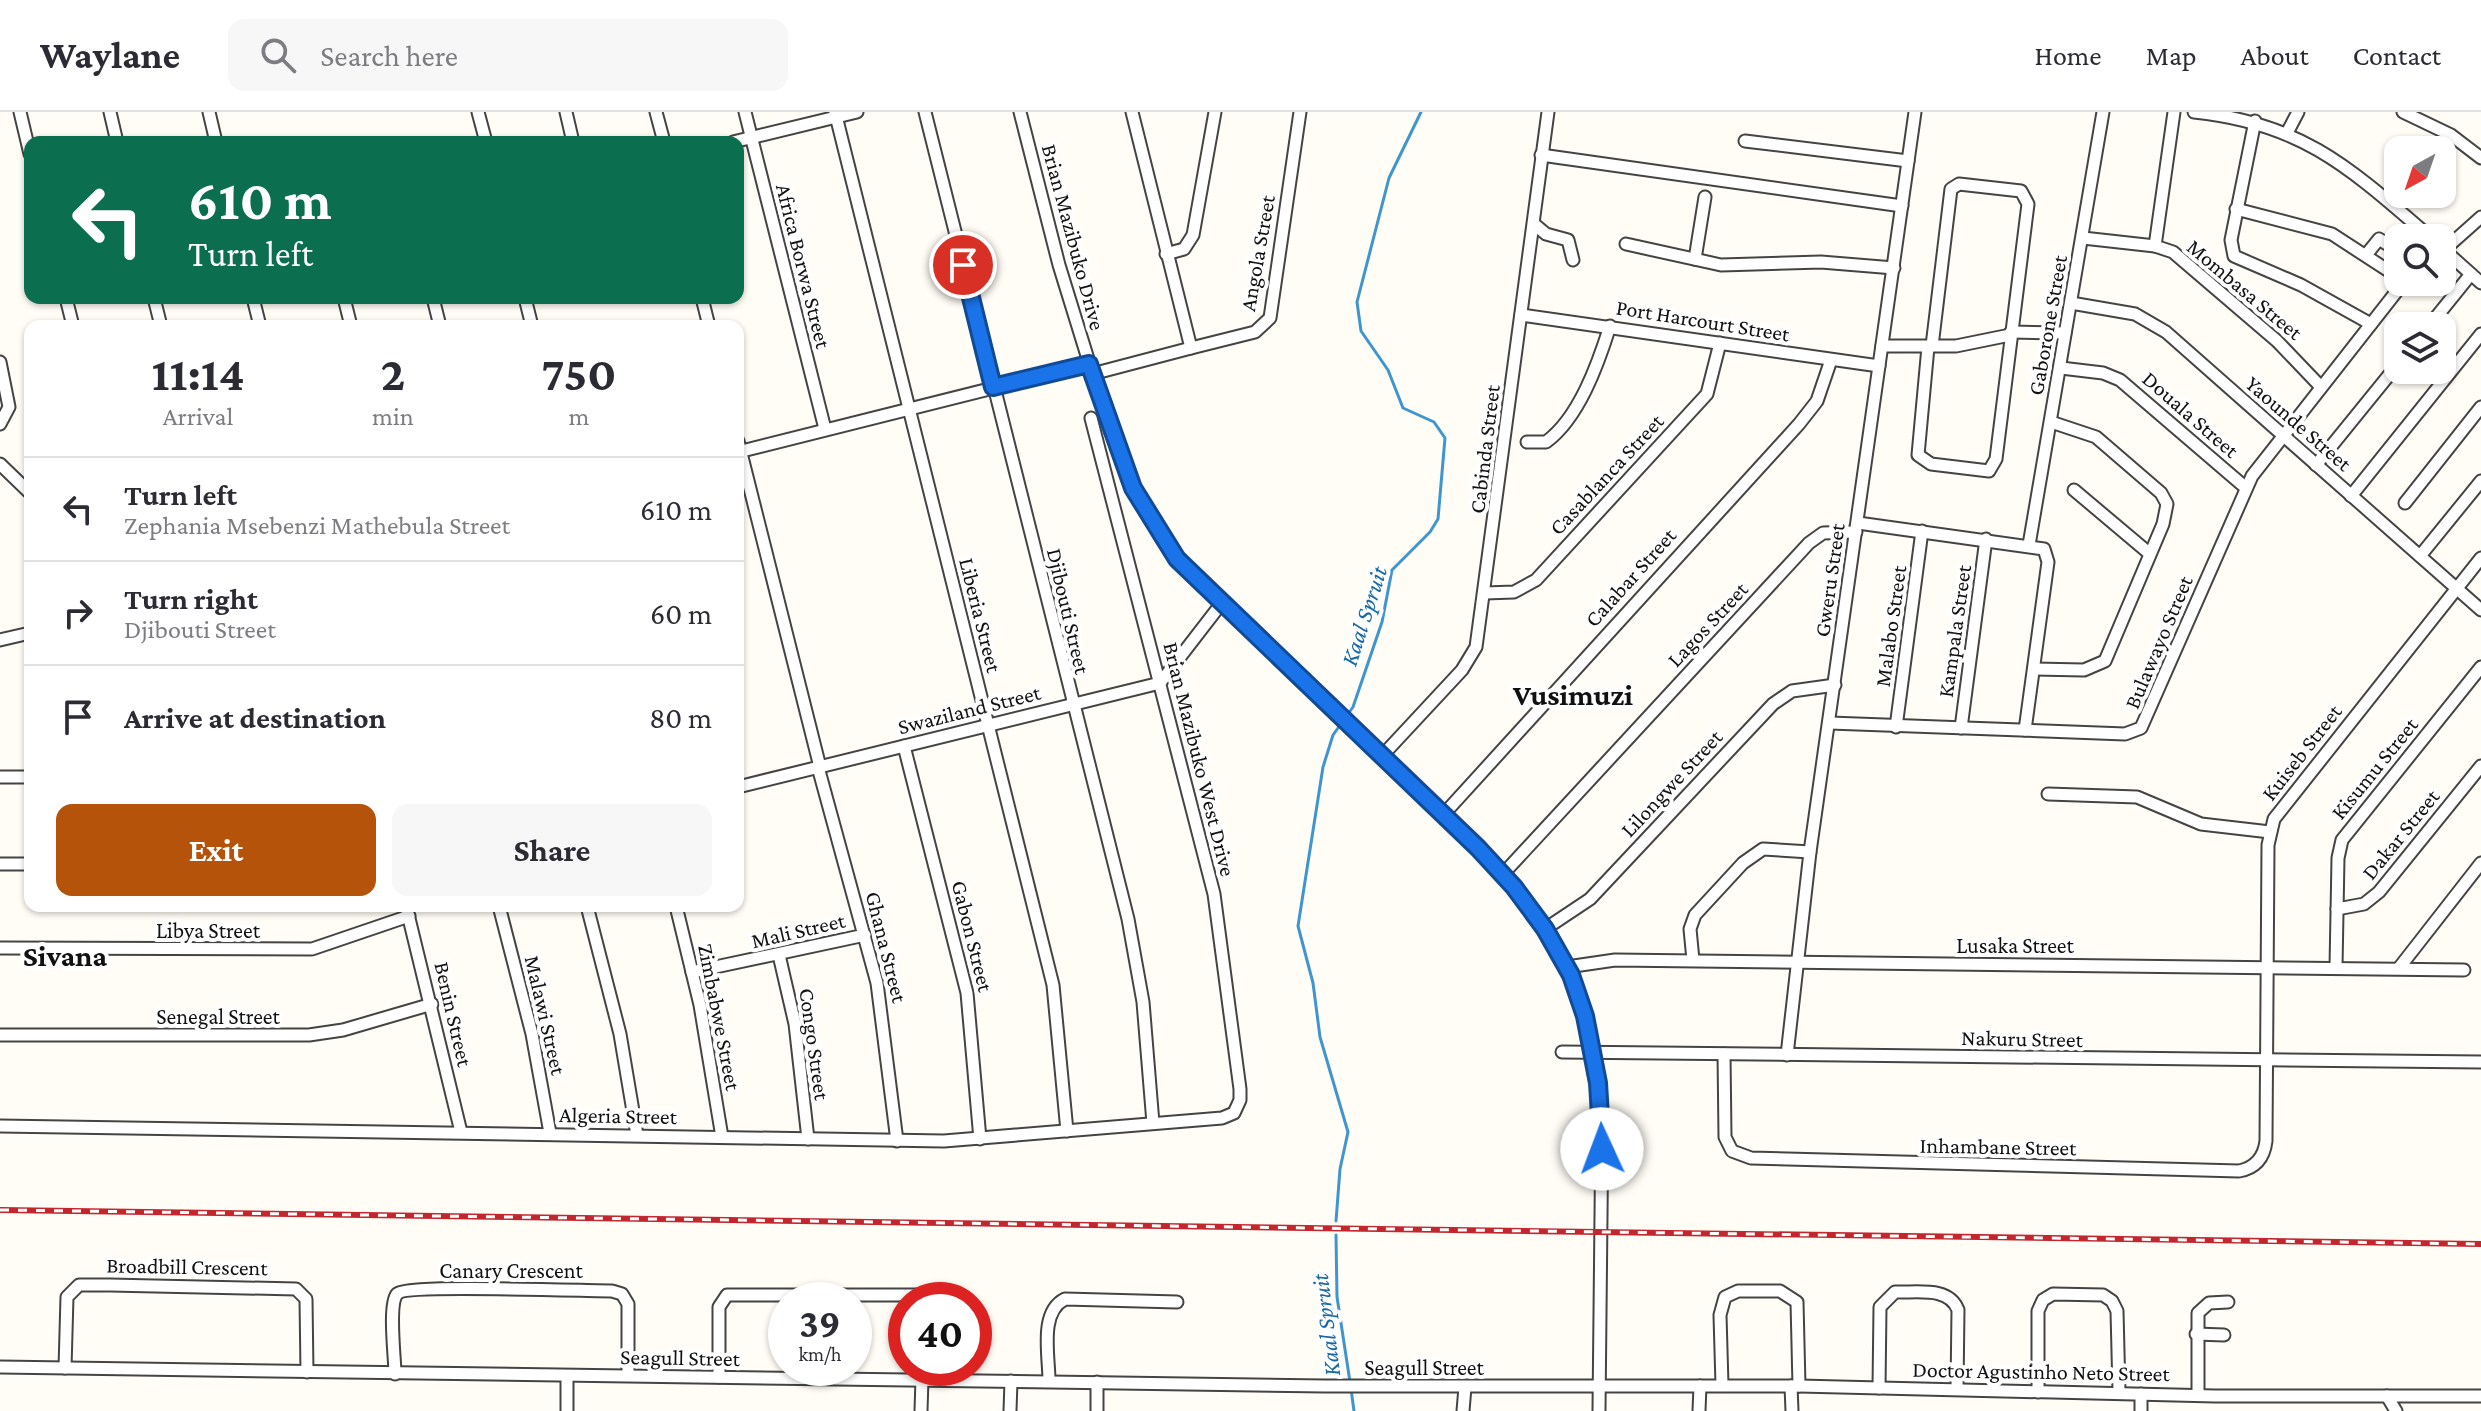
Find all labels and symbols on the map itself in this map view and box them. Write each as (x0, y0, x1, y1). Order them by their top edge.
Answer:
north arrow (2384, 136, 2456, 208)
street label: Brian Mazibuko Drive (1037, 141, 1110, 333)
street label: Africa Borwa Street (771, 181, 836, 352)
street label: Angola Street (1235, 192, 1280, 313)
pin (929, 231, 997, 299)
street label: Mombasa Street (2182, 234, 2308, 345)
street label: Gaborone Street (2023, 252, 2072, 397)
street label: Port Harcourt Street (1614, 294, 1792, 347)
street label: Douala Street (2138, 366, 2244, 463)
street label: Yaounde Street (2241, 371, 2357, 477)
street label: Cabinda Street (1464, 383, 1505, 515)
street label: Casablanca Street (1544, 408, 1669, 540)
street label: Gweru Street (1809, 521, 1850, 638)
street label: Calabar Street (1580, 522, 1682, 632)
street label: Djibouti Street (1042, 546, 1095, 677)
street label: Liberia Street (954, 555, 1007, 676)
water label: Kaal Spruit (1335, 562, 1393, 669)
street label: Kampala Street (1933, 562, 1976, 699)
street label: Malabo Street (1870, 563, 1911, 688)
street label: Bulawayo Street (2119, 571, 2198, 713)
street label: Lagos Street (1662, 576, 1753, 672)
street label: Brian Mazibuko West Drive (1158, 639, 1241, 879)
district label: Vusimuzi (1512, 678, 1633, 711)
street label: Swaziland Street (895, 679, 1044, 739)
street label: Kuiseb Street (2256, 699, 2347, 805)
street label: Kisumu Street (2326, 712, 2423, 824)
street label: Lilongwe Street (1615, 724, 1728, 842)
street label: Dakar Street (2356, 784, 2445, 884)
street label: Gabon Street (947, 878, 999, 995)
street label: Ghana Street (861, 889, 913, 1006)
street label: Mali Street (749, 907, 848, 953)
street label: Libya Street (156, 918, 261, 943)
street label: Lusaka Street (1956, 933, 2074, 958)
district label: Sivana (23, 939, 108, 972)
street label: Zimbabwe Street (693, 942, 746, 1093)
street label: Malawi Street (520, 953, 572, 1078)
street label: Benin Street (429, 959, 478, 1070)
street label: Congo Street (794, 987, 835, 1102)
street label: Senegal Street (156, 1004, 281, 1029)
street label: Nakuru Street (1961, 1025, 2084, 1052)
street label: Algeria Street (559, 1102, 678, 1129)
position arrow (1560, 1107, 1644, 1191)
street label: Inhambane Street (1919, 1133, 2077, 1160)
street label: Broadbill Crescent (106, 1253, 269, 1280)
street label: Canary Crescent (439, 1258, 584, 1283)
water label: Kaal Spruit (1306, 1271, 1345, 1378)
speed limit sign: 40 (888, 1282, 992, 1386)
street label: Seagull Street (620, 1344, 741, 1371)
street label: Seagull Street (1364, 1355, 1485, 1380)
street label: Doctor Agustinho Neto Street (1912, 1357, 2171, 1386)

